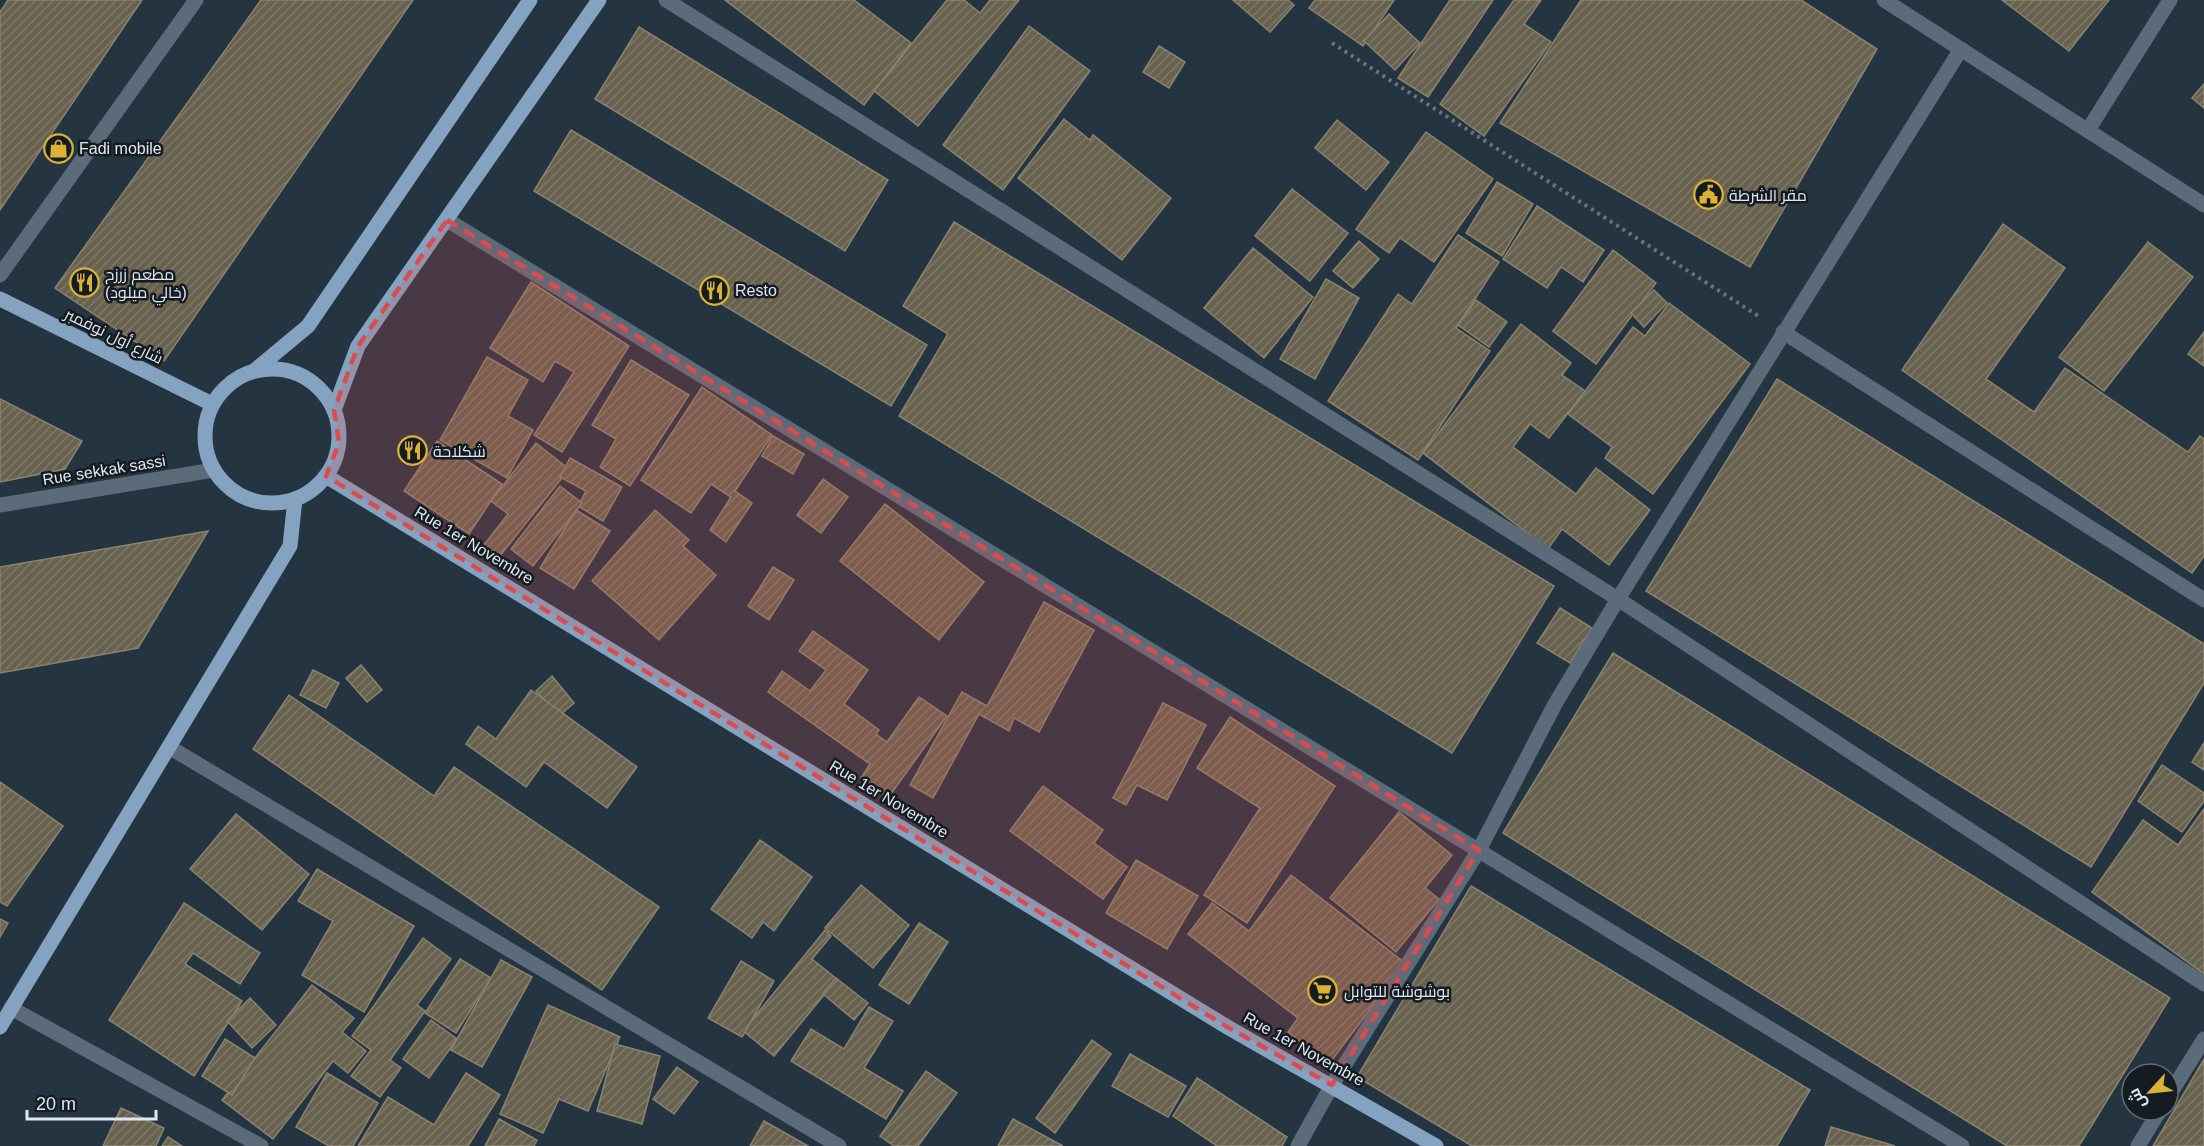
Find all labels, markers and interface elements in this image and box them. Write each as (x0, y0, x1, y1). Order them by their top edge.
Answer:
shop icon: Fadi mobile (42, 132, 74, 164)
place label: Fadi mobile (79, 140, 162, 157)
public building icon: مقر الشرطة (1692, 179, 1724, 211)
place label: مقر الشرطة (1729, 187, 1807, 205)
place label: مطعم زرزح (خالي ميلود) (105, 266, 187, 306)
restaurant icon: مطعم زرزح (خالي ميلود) (68, 267, 100, 299)
restaurant icon: Resto (698, 274, 730, 306)
place label: Resto (735, 282, 777, 299)
street label: شارع أول نوفمبر (60, 304, 166, 370)
restaurant icon: شكلاحة (396, 435, 428, 467)
place label: شكلاحة (433, 443, 486, 460)
street label: Rue sekkak sassi (41, 452, 167, 488)
street label: Rue 1er Novembre (412, 503, 536, 587)
street label: Rue 1er Novembre (827, 757, 951, 841)
supermarket icon: بوشوشة للتوابل (1307, 975, 1339, 1007)
place label: بوشوشة للتوابل (1344, 983, 1450, 1002)
street label: Rue 1er Novembre (1241, 1009, 1367, 1089)
north arrow (2120, 1062, 2180, 1122)
scale bar (27, 1083, 156, 1121)
text: ش (2125, 1085, 2150, 1112)
text: 20 m (36, 1094, 76, 1114)

